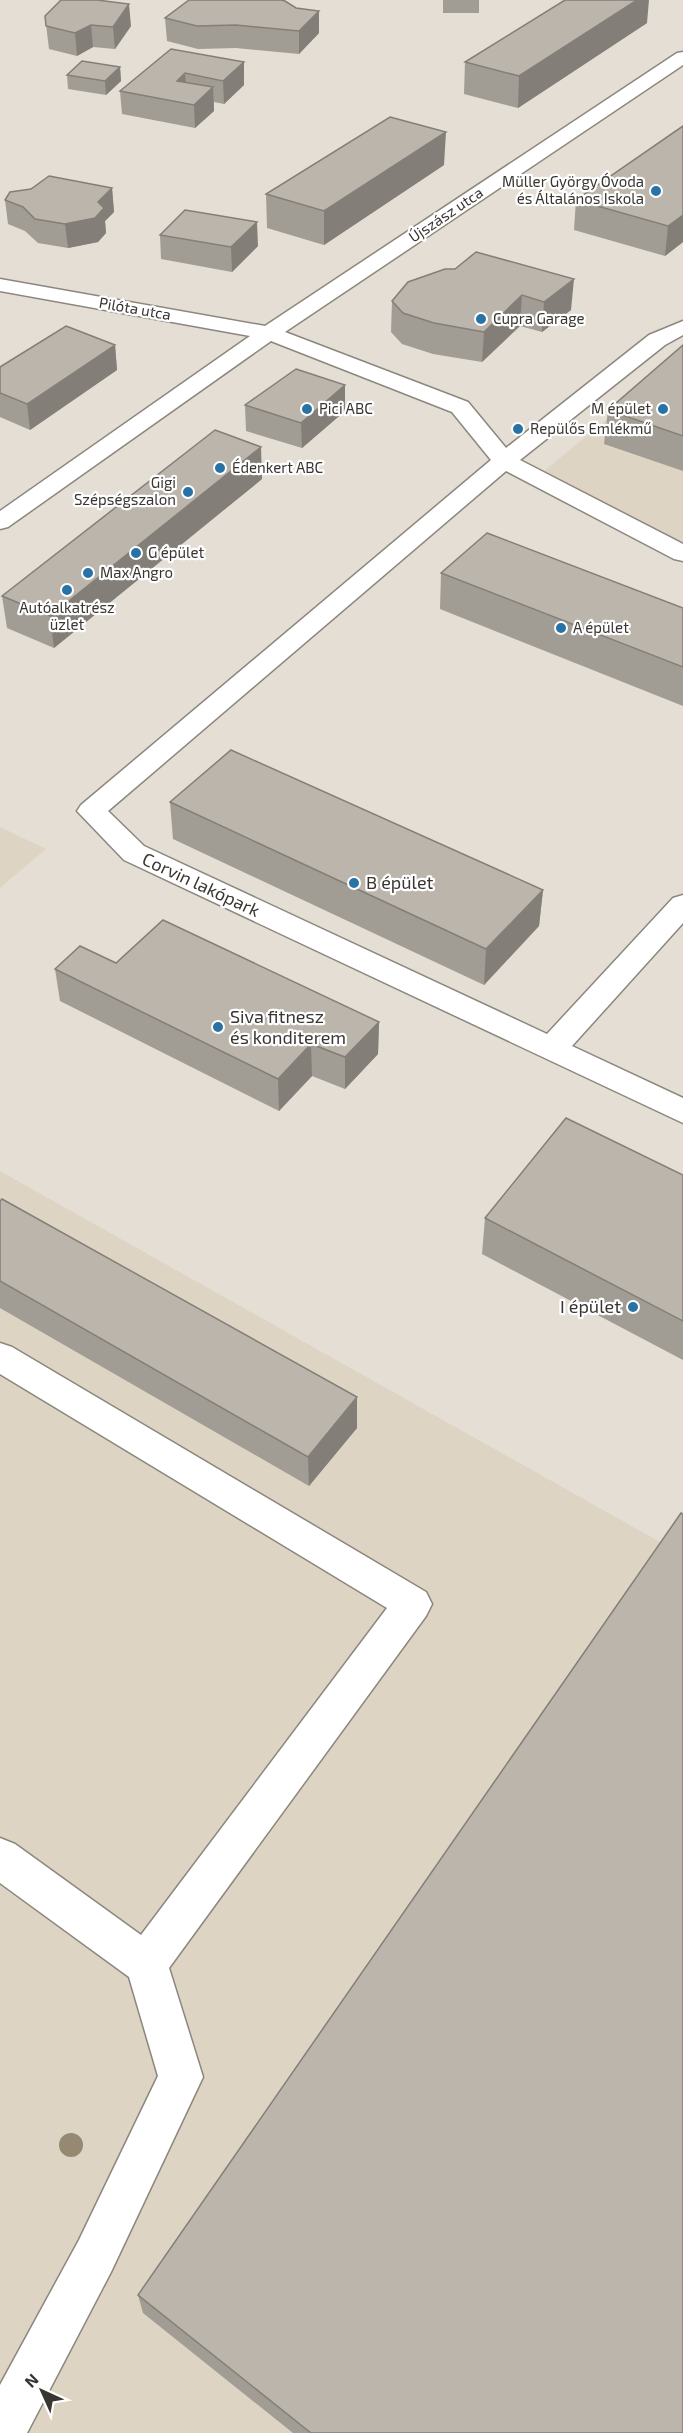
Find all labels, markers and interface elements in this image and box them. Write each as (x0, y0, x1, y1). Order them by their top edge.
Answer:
place label: Müller György Óvoda és Általános Iskola (502, 172, 644, 207)
street label: Újszász utca (405, 183, 487, 246)
marker: Müller György Óvoda és Általános Iskola (649, 184, 663, 198)
street label: Pilóta utca (98, 293, 173, 323)
place label: Cupra Garage (493, 309, 585, 327)
marker: Cupra Garage (474, 312, 488, 326)
place label: Pici ABC (319, 399, 373, 417)
place label: M épület (591, 399, 651, 417)
marker: Pici ABC (300, 402, 314, 416)
marker: M épület (656, 402, 670, 416)
place label: Repülős Emlékmű (530, 419, 652, 437)
marker: Repülős Emlékmű (511, 422, 525, 436)
place label: Édenkert ABC (232, 458, 324, 476)
marker: Édenkert ABC (213, 461, 227, 475)
place label: Gigi Szépségszalon (74, 473, 176, 508)
marker: Gigi Szépségszalon (181, 485, 195, 499)
place label: G épület (148, 543, 205, 561)
marker: G épület (129, 546, 143, 560)
place label: Max Angro (100, 563, 173, 581)
marker: Max Angro (81, 566, 95, 580)
marker: Autóalkatrész üzlet (60, 583, 74, 597)
place label: Autóalkatrész üzlet (19, 598, 115, 633)
place label: A épület (573, 618, 629, 636)
marker: A épület (554, 621, 568, 635)
street label: Corvin lakópark (139, 847, 264, 921)
place label: B épület (366, 871, 434, 893)
marker: B épület (347, 876, 361, 890)
place label: Siva fitnesz és konditerem (230, 1005, 346, 1048)
marker: Siva fitnesz és konditerem (211, 1020, 225, 1034)
place label: I épület (560, 1295, 621, 1317)
marker: I épület (626, 1300, 640, 1314)
north arrow (12, 2361, 72, 2421)
text: N (20, 2369, 42, 2391)

